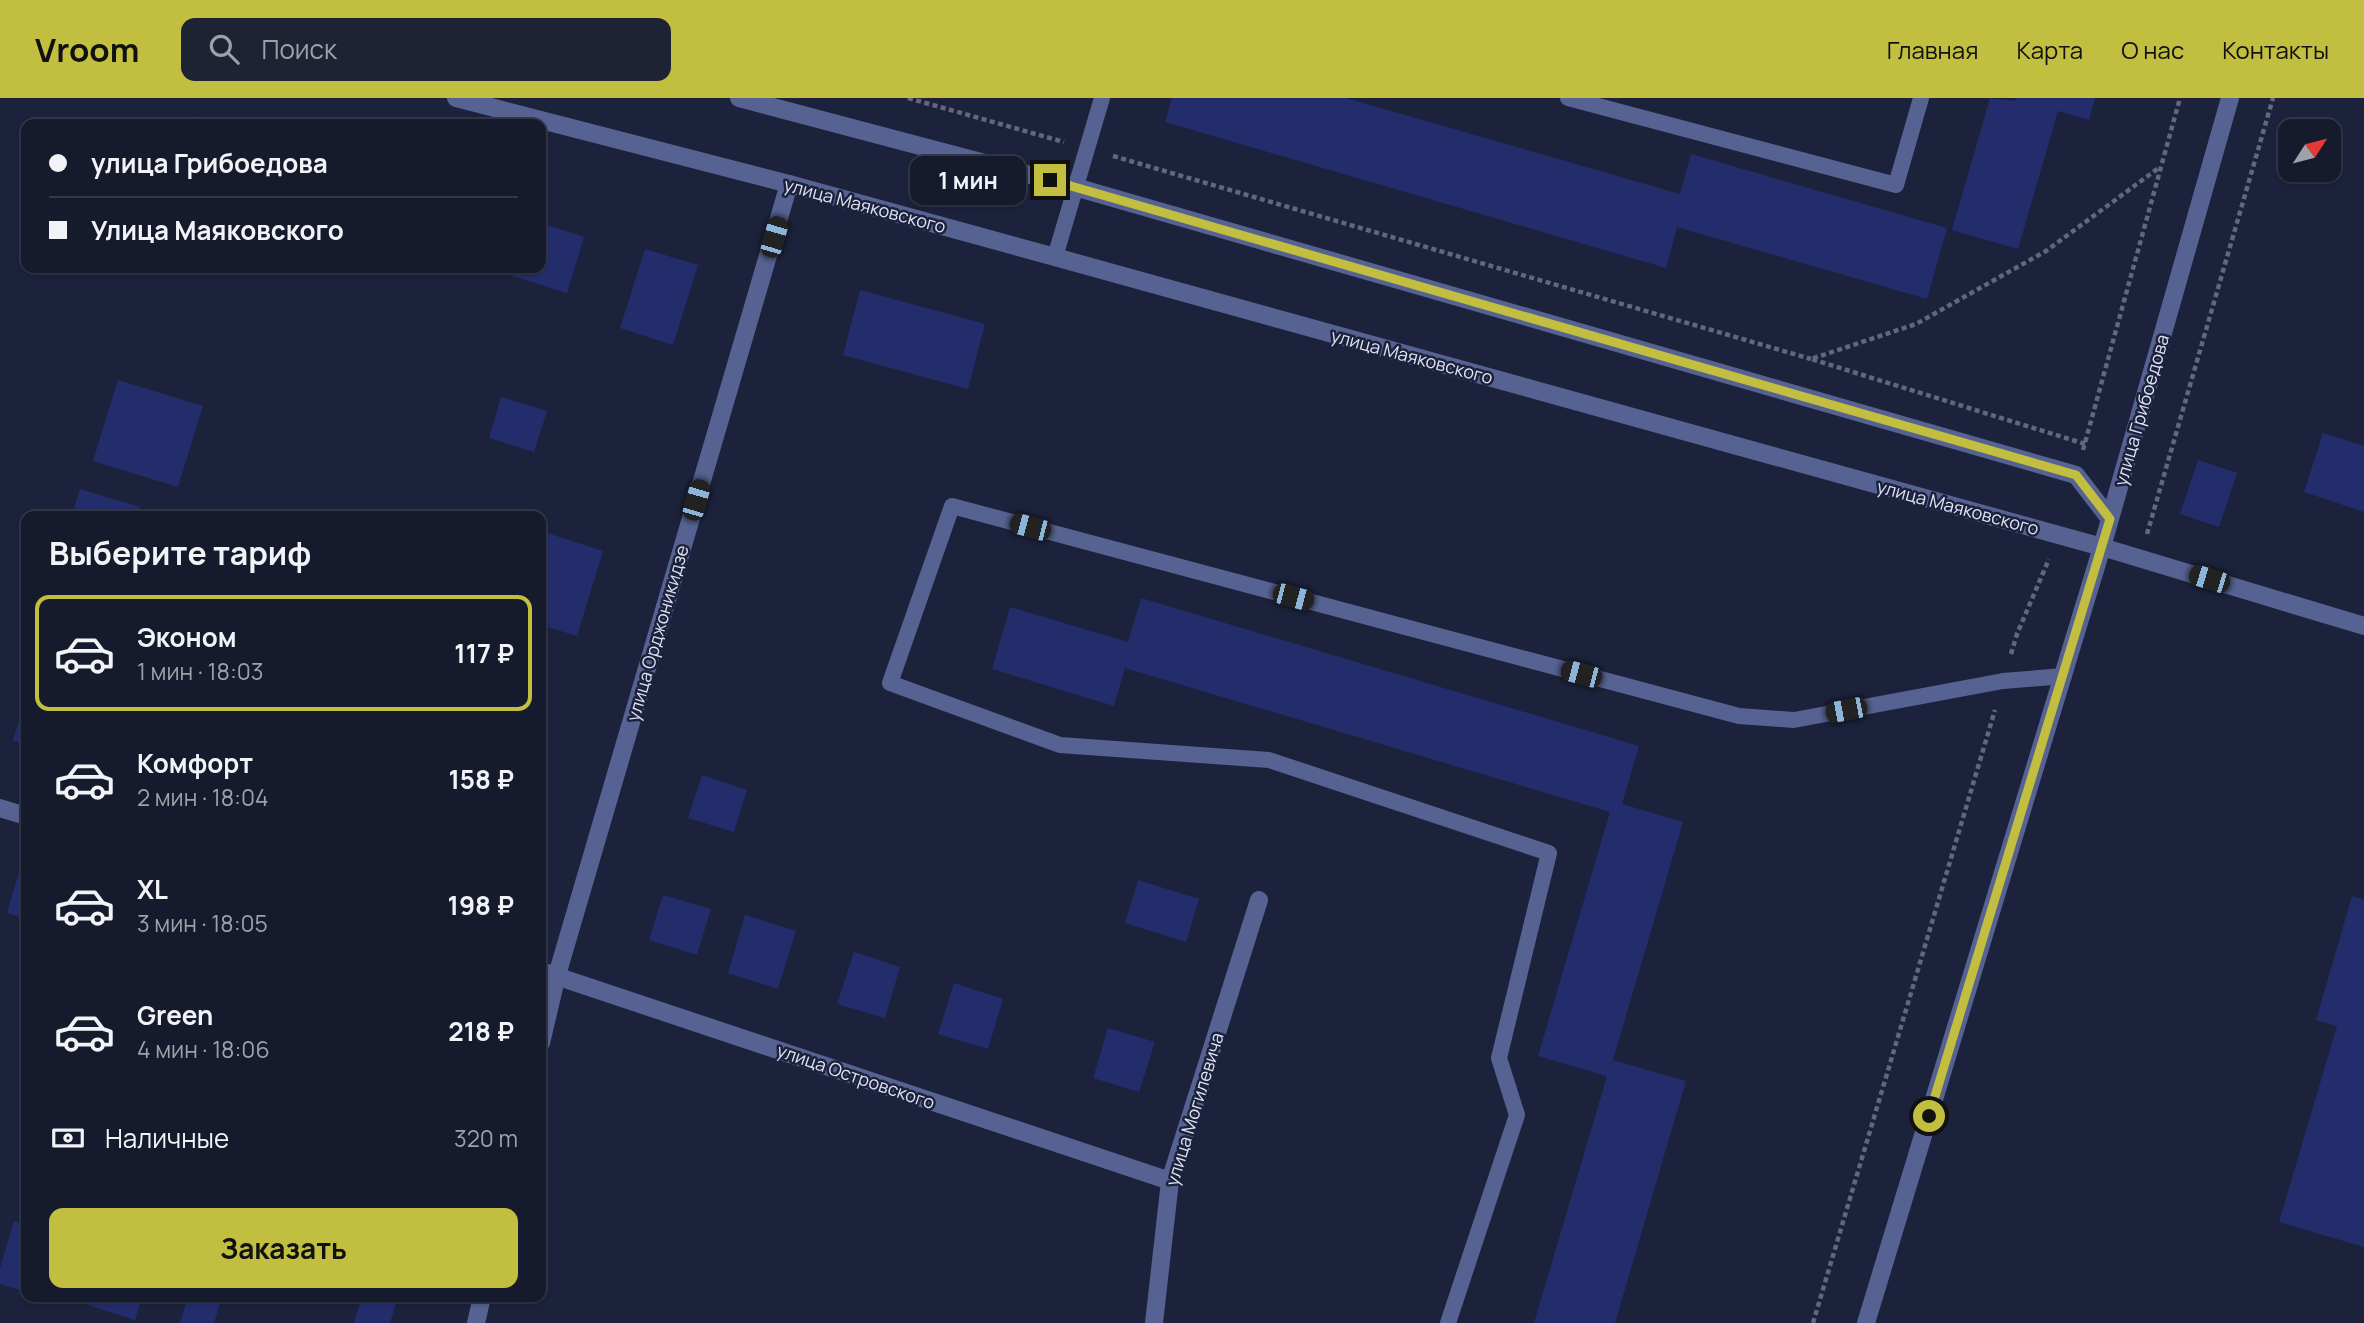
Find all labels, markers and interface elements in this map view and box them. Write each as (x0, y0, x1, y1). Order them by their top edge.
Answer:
search box (181, 18, 671, 81)
text: Vroom (35, 27, 139, 72)
icon: search (205, 30, 243, 68)
text: Поиск (261, 31, 337, 67)
text: Главная (1887, 33, 1978, 66)
text: Карта (2016, 33, 2083, 66)
text: О нас (2121, 33, 2184, 66)
text: Контакты (2222, 33, 2329, 66)
north arrow (2278, 119, 2342, 182)
map controls (2278, 119, 2341, 182)
text: улица Грибоедова (91, 145, 328, 181)
callout: 1 мин (910, 155, 1026, 204)
text: 1 мин (938, 164, 998, 196)
route end (1034, 164, 1066, 196)
street label: улица Маяковского (781, 172, 949, 238)
text: Улица Маяковского (91, 212, 344, 248)
car (759, 214, 790, 260)
street label: улица Маяковского (1328, 323, 1496, 389)
street label: улица Грибоедова (2108, 331, 2174, 489)
street label: улица Маяковского (1874, 474, 2042, 540)
car (681, 477, 712, 523)
car (1007, 511, 1054, 543)
text: Выберите тариф (49, 531, 311, 575)
street label: улица Орджоникидзе (620, 542, 694, 724)
car (2186, 563, 2233, 595)
car (1270, 581, 1317, 613)
text: Эконом (137, 619, 237, 655)
icon: car (53, 622, 116, 685)
text: 117 ₽ (454, 635, 514, 671)
text: 1 мин · 18:03 (137, 655, 264, 687)
car (1558, 658, 1605, 690)
car (1824, 696, 1869, 724)
text: Комфорт (137, 745, 253, 781)
icon: car (53, 748, 116, 811)
text: 158 ₽ (448, 761, 514, 797)
text: 2 мин · 18:04 (137, 781, 269, 813)
text: XL (137, 871, 168, 907)
icon: car (53, 874, 116, 937)
text: 198 ₽ (448, 887, 514, 923)
text: 3 мин · 18:05 (137, 907, 268, 939)
text: Green (137, 997, 213, 1033)
icon: car (53, 1000, 116, 1063)
text: 218 ₽ (448, 1013, 514, 1049)
street label: улица Могилевича (1159, 1029, 1229, 1189)
text: 4 мин · 18:06 (137, 1033, 270, 1065)
street label: улица Островского (774, 1038, 938, 1114)
route start (1913, 1100, 1945, 1132)
icon: cash (49, 1119, 87, 1157)
text: Наличные (105, 1120, 229, 1156)
text: 320 m (454, 1122, 518, 1154)
button: Заказать (49, 1208, 518, 1288)

